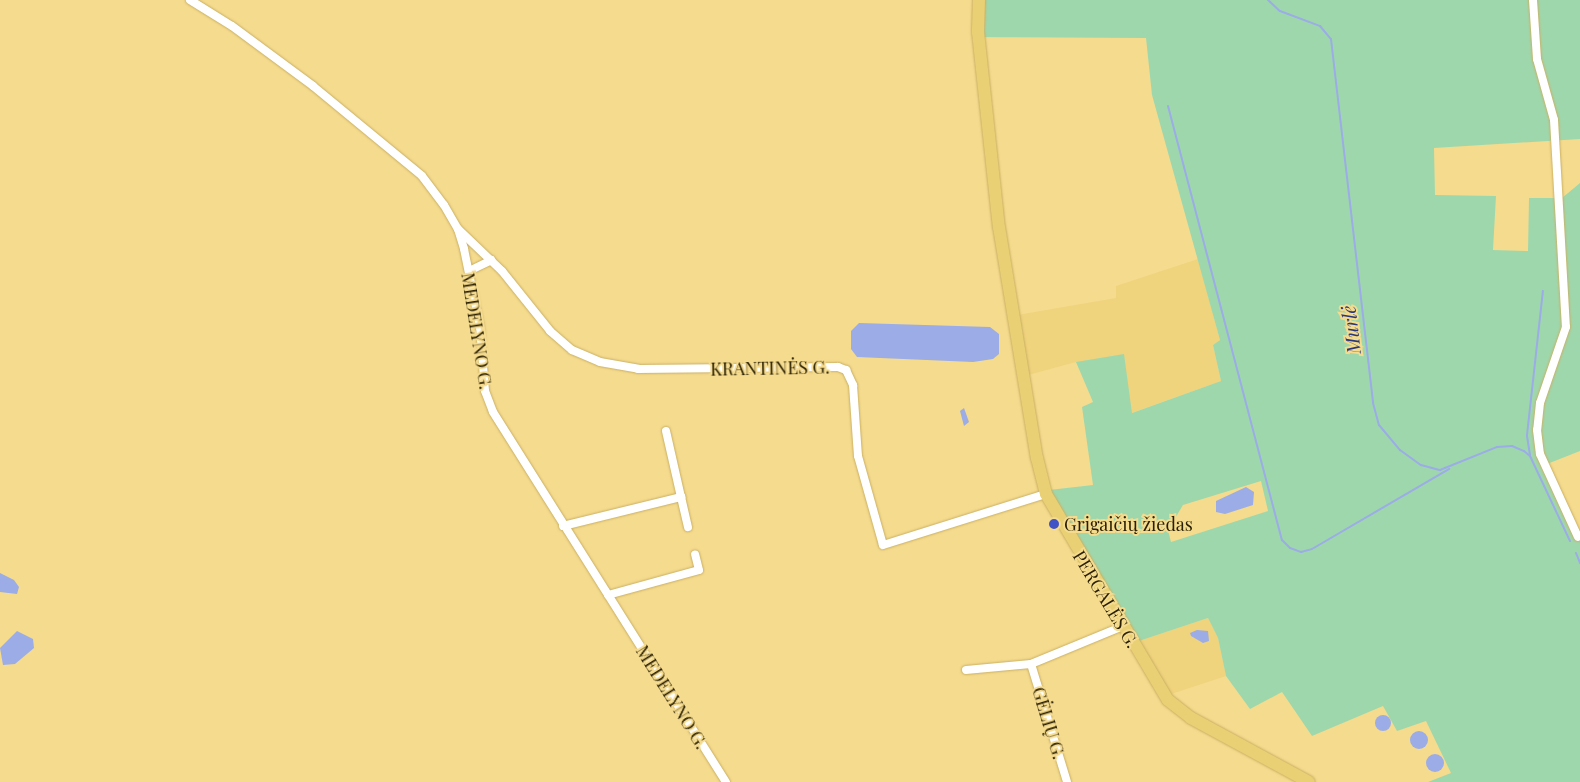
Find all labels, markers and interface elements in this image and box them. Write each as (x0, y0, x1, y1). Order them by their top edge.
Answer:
street label: MEDELYNO G. (457, 271, 497, 391)
water label: Murlė (1337, 304, 1365, 356)
street label: KRANTINĖS G. (710, 356, 830, 380)
place label: Grigaičių žiedas (1064, 513, 1193, 535)
marker: Grigaičių žiedas (1048, 518, 1060, 530)
street label: PERGALĖS G. (1068, 546, 1144, 652)
street label: MEDELYNO G. (632, 641, 712, 753)
street label: GĖLIŲ G. (1028, 684, 1070, 762)

